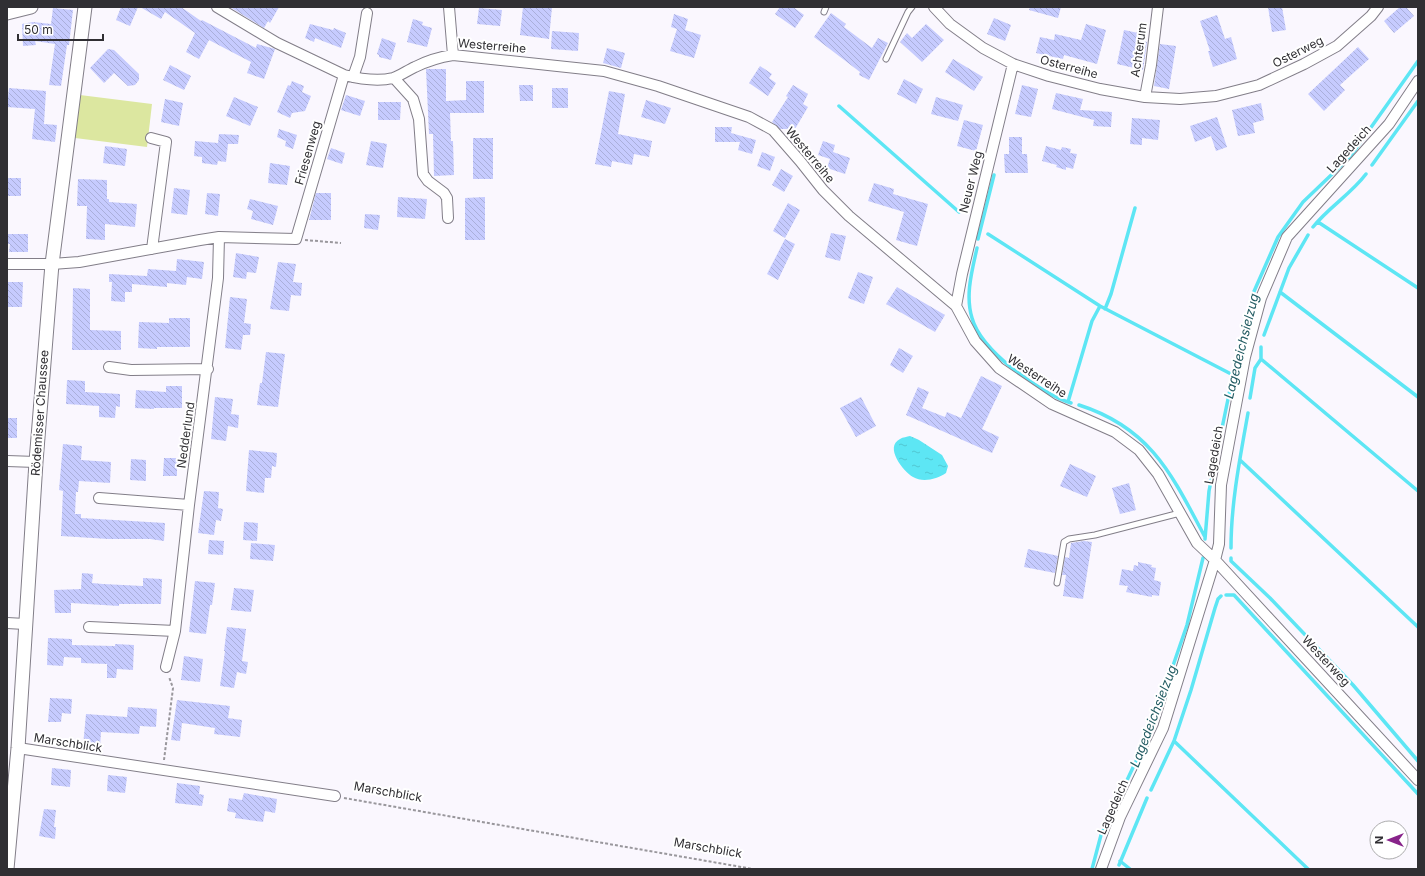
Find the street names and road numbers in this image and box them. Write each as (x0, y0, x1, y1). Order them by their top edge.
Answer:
street label: Achterum (1127, 22, 1150, 78)
street label: Osterweg (1270, 32, 1326, 71)
street label: Westerreihe (457, 35, 527, 56)
street label: Osterreihe (1039, 52, 1100, 81)
street label: Friesenweg (291, 119, 324, 187)
street label: Lagedeich (1323, 122, 1374, 176)
street label: Westerreihe (783, 124, 838, 186)
street label: Neuer Weg (956, 149, 985, 215)
street label: Rödemisser Chaussee (28, 349, 51, 477)
street label: Westerreihe (1005, 351, 1070, 400)
street label: Nedderlund (173, 401, 198, 469)
street label: Lagedeich (1201, 425, 1226, 485)
street label: Westerweg (1299, 632, 1354, 689)
street label: Marschblick (33, 730, 104, 755)
street label: Lagedeich (1094, 777, 1131, 837)
street label: Marschblick (353, 778, 424, 805)
street label: Marschblick (673, 834, 744, 861)

